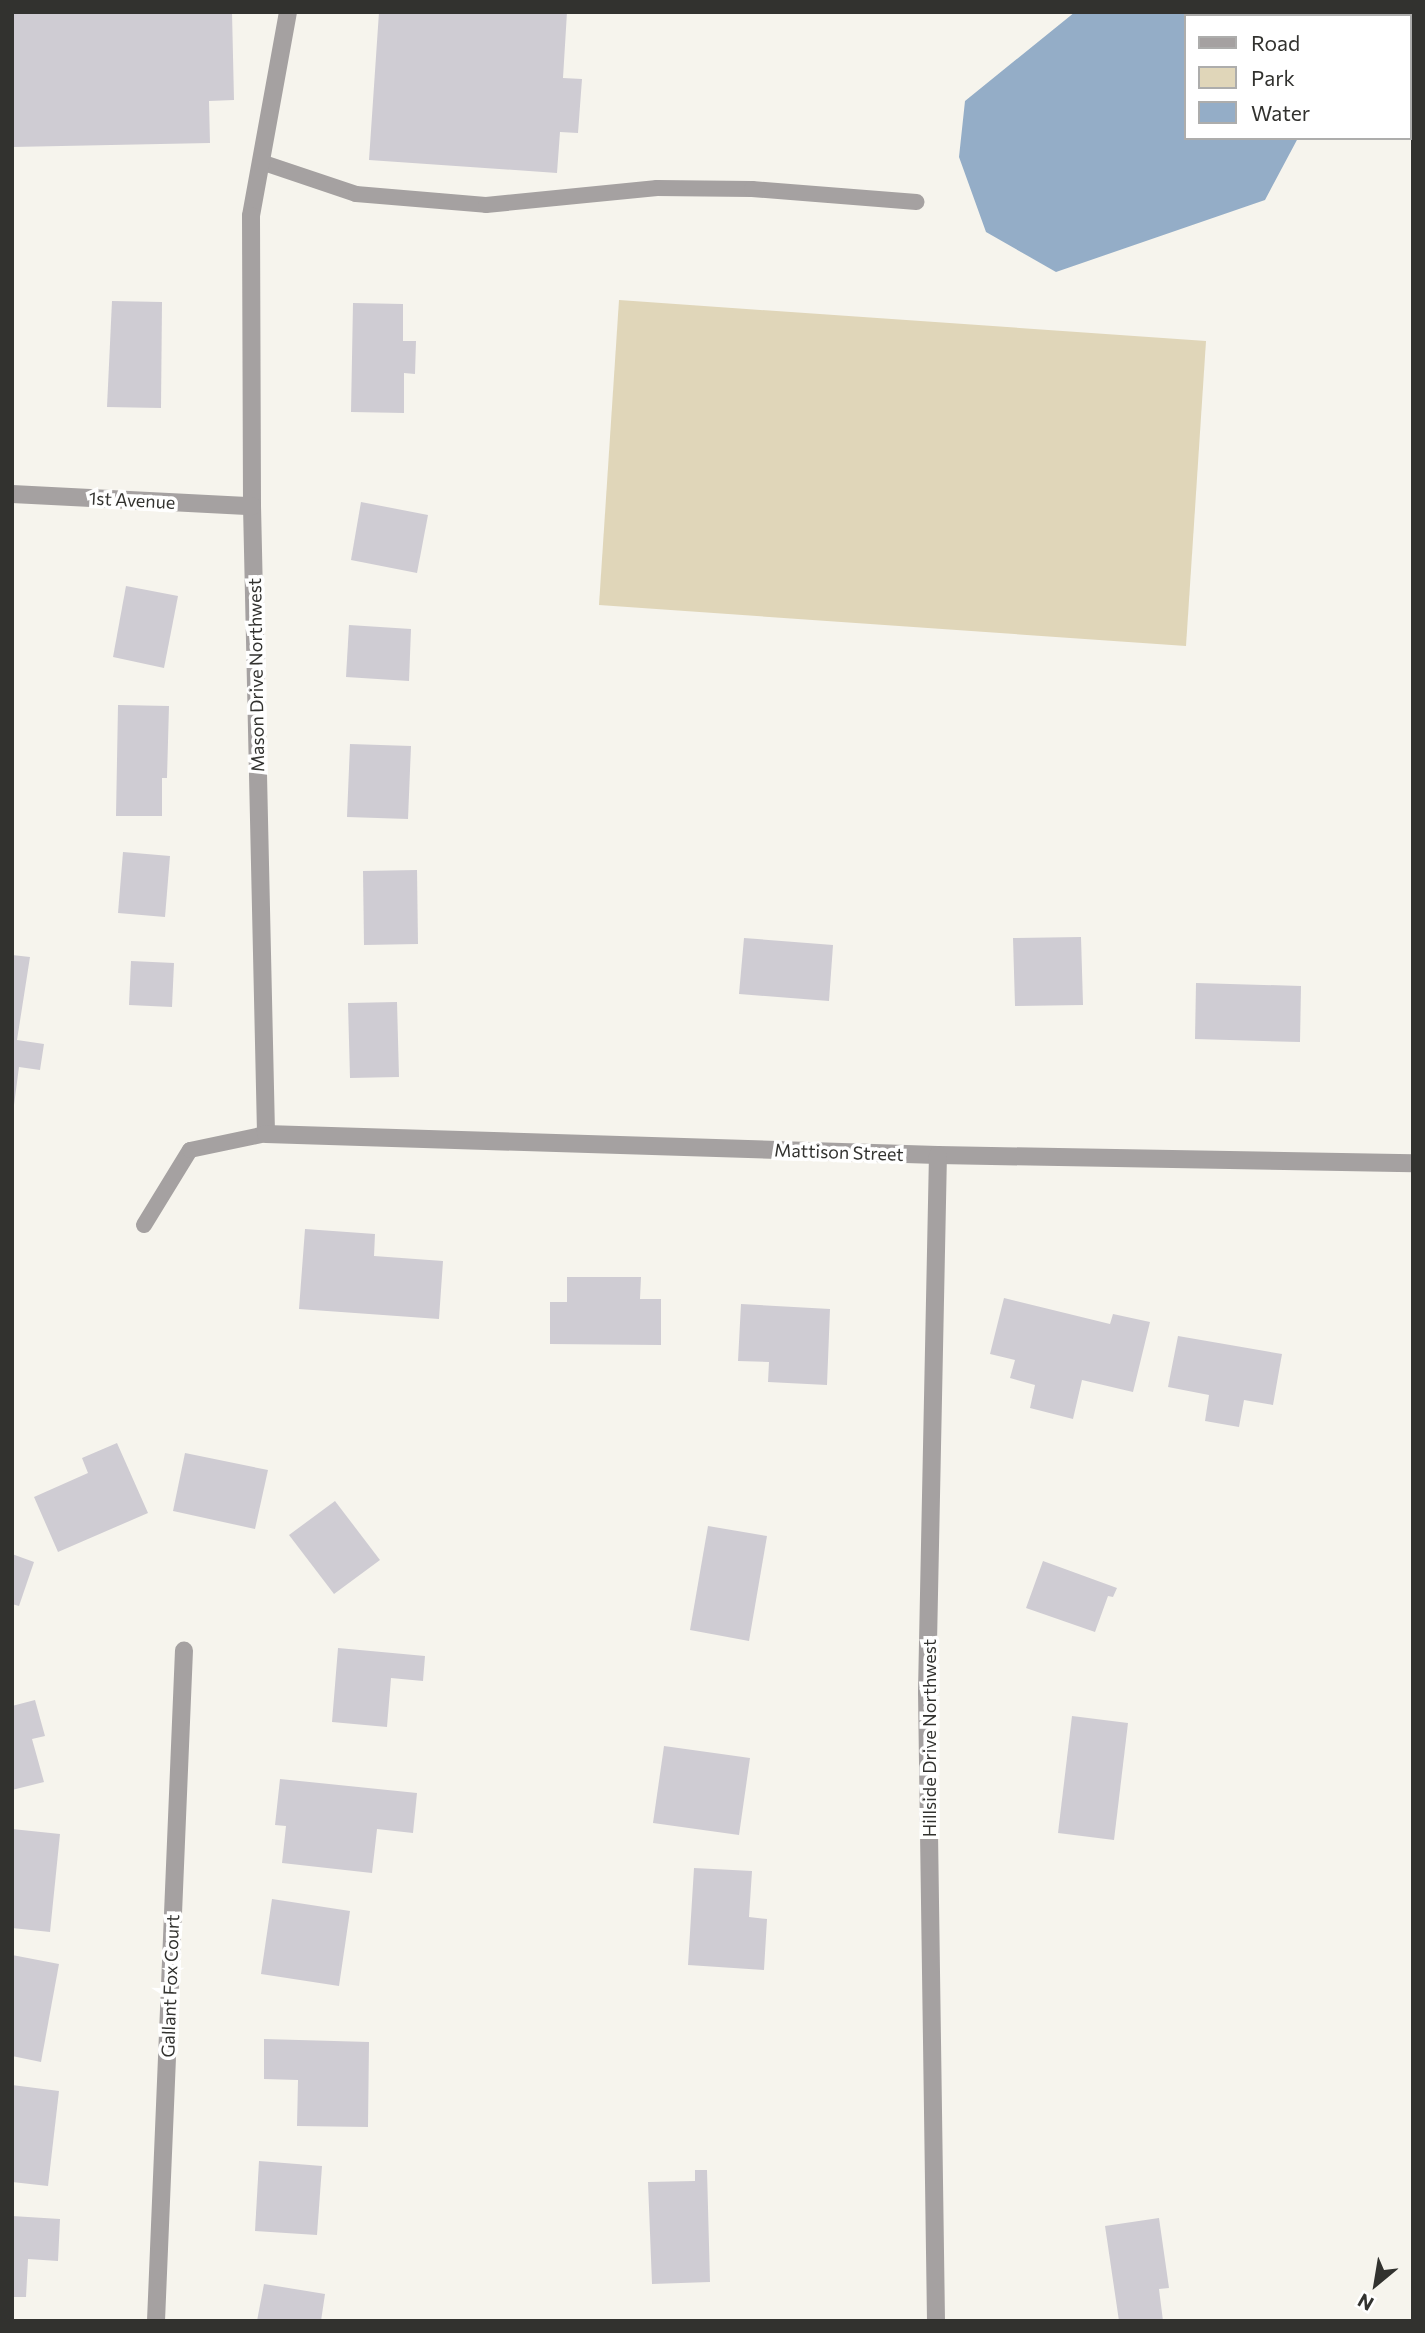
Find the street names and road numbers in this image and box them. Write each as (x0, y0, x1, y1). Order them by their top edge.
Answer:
street label: 1st Avenue (88, 487, 176, 513)
street label: Mason Drive Northwest (244, 578, 268, 772)
street label: Mattison Street (774, 1139, 904, 1165)
street label: Hillside Drive Northwest (918, 1639, 940, 1837)
street label: Gallant Fox Court (157, 1914, 183, 2058)

